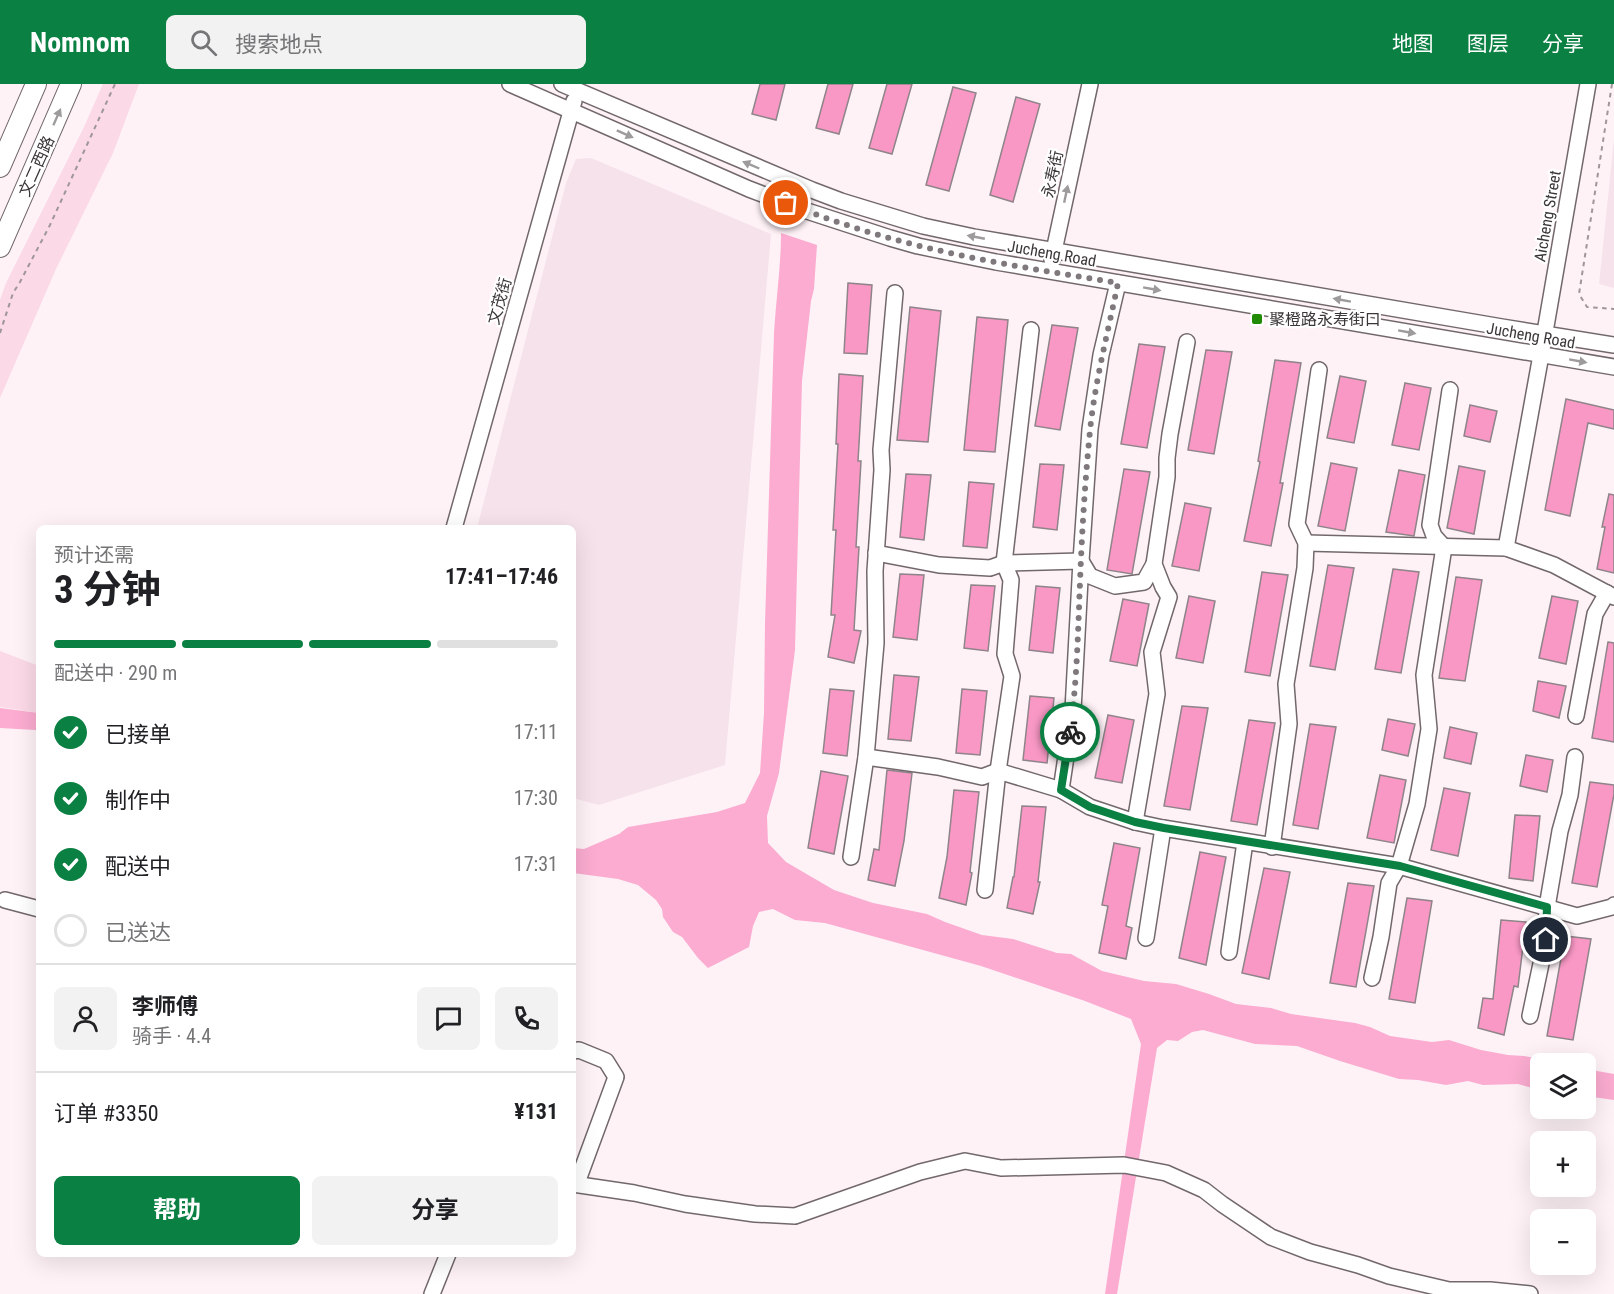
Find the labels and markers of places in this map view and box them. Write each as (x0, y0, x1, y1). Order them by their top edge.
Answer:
pin (760, 177, 811, 228)
place label: 聚橙路永寿街口 (1269, 310, 1381, 329)
marker: 聚橙路永寿街口 (1250, 312, 1264, 326)
pin (1520, 914, 1571, 965)

